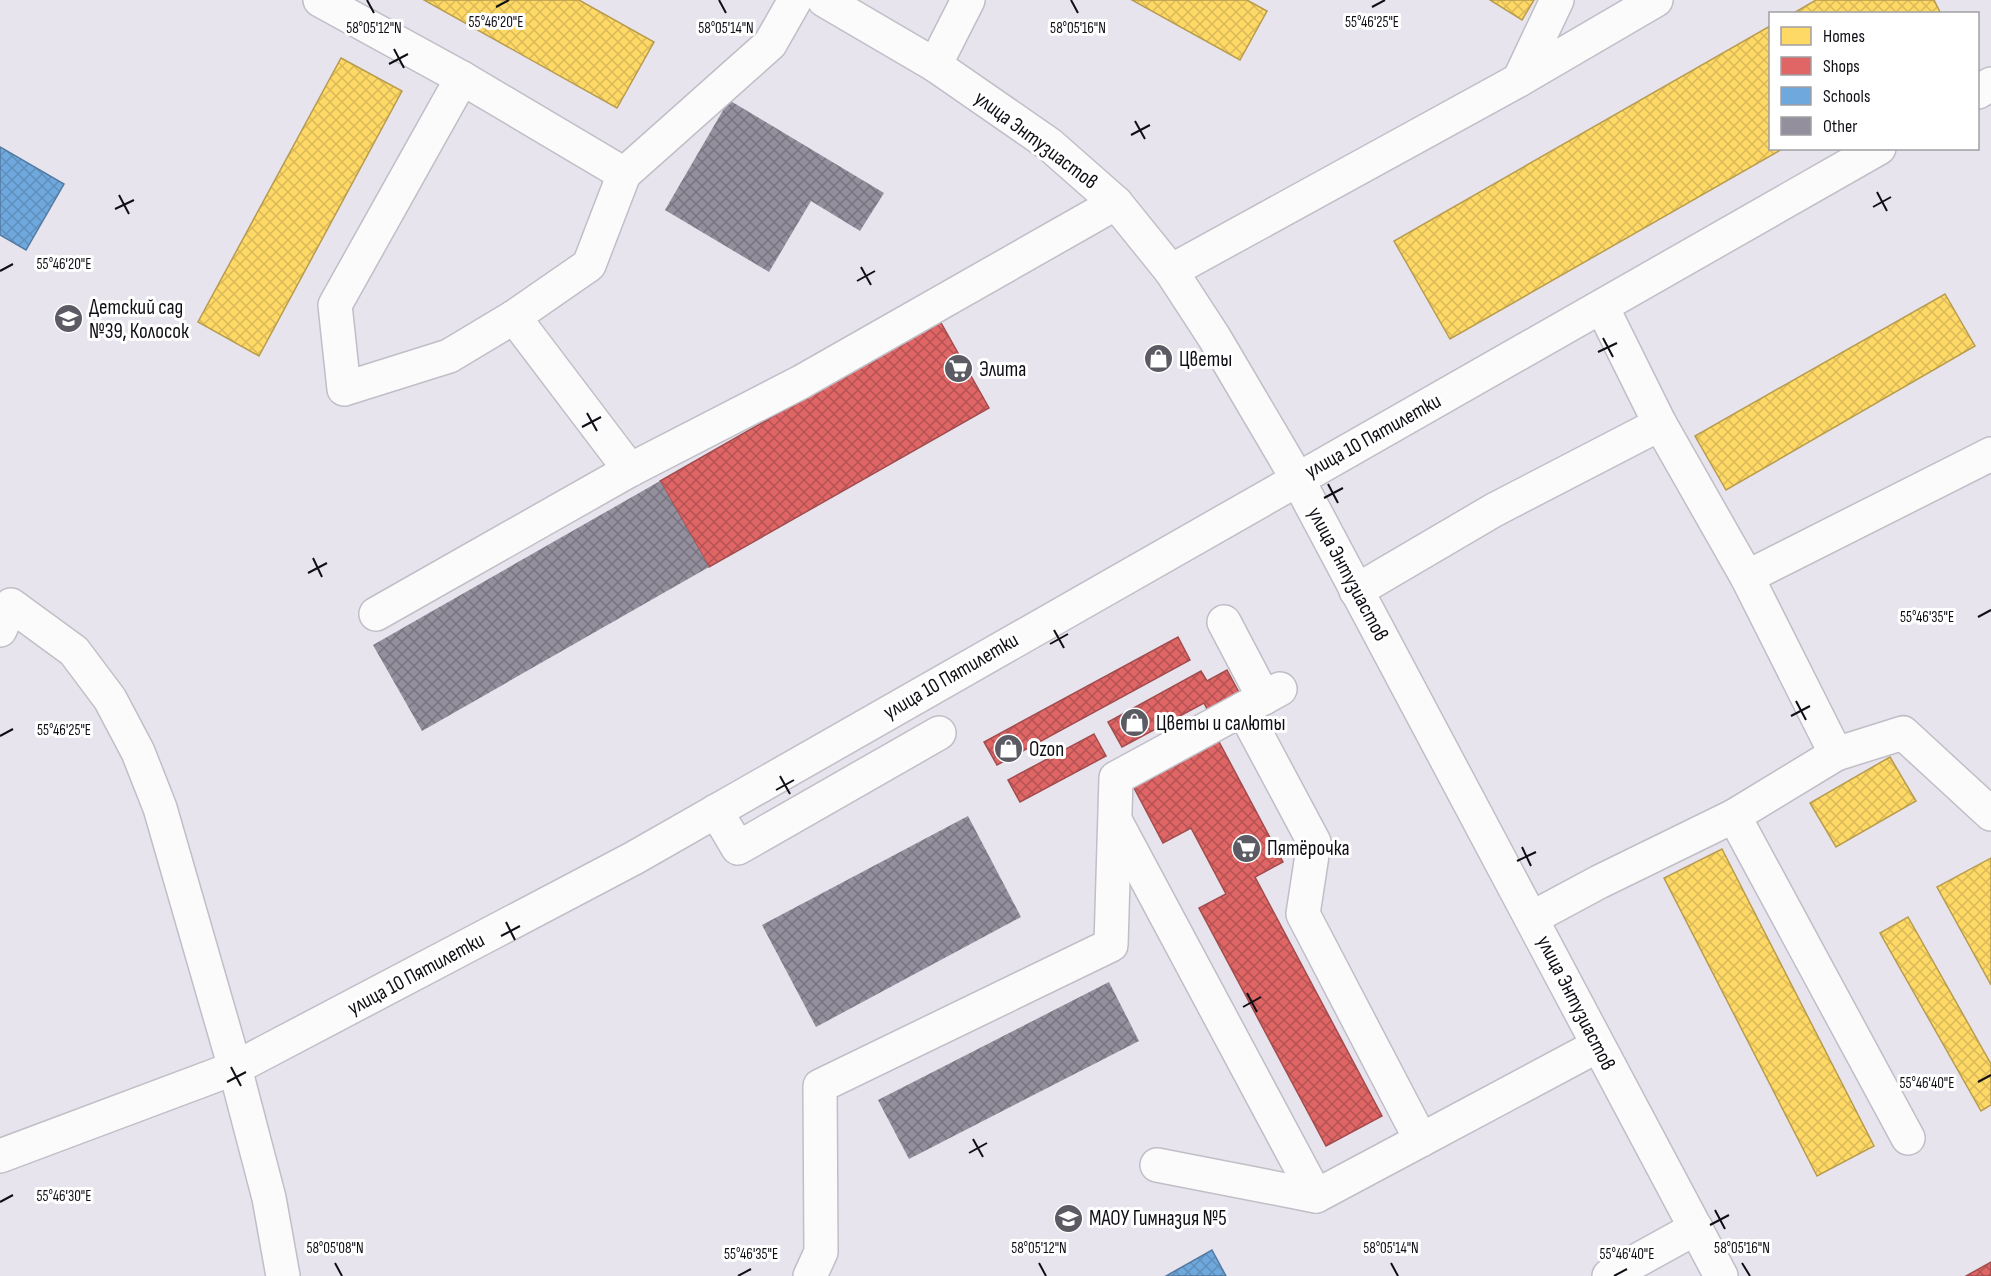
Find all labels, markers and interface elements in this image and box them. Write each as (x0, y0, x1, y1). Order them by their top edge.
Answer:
legend (1769, 12, 1979, 150)
text: 55°46'20"E (469, 13, 523, 32)
text: 55°46'25"E (1345, 13, 1399, 32)
text: 58°05'12"N (346, 19, 402, 38)
text: 58°05'14"N (698, 19, 754, 38)
text: 58°05'16"N (1050, 19, 1106, 38)
text: Homes (1823, 26, 1865, 47)
text: Shops (1823, 56, 1860, 77)
street label: улица Энтузиастов (969, 86, 1103, 194)
text: Schools (1823, 86, 1870, 107)
text: Other (1823, 116, 1857, 137)
text: 55°46'20"E (37, 255, 91, 274)
place label: Детский сад №39, Колосок (89, 295, 189, 344)
school or university icon: Детский сад №39, Колосок (52, 303, 84, 335)
shop icon: Цветы (1142, 343, 1174, 375)
place label: Цветы (1179, 347, 1232, 372)
supermarket icon: Элита (942, 353, 974, 385)
place label: Элита (979, 357, 1026, 382)
street label: улица 10 Пятилетки (1301, 388, 1445, 484)
street label: улица Энтузиастов (1302, 503, 1394, 645)
text: 55°46'35"E (1900, 608, 1954, 627)
street label: улица 10 Пятилетки (879, 627, 1023, 725)
shop icon: Цветы и салюты (1119, 707, 1151, 739)
place label: Цветы и салюты (1156, 711, 1286, 736)
text: 55°46'25"E (37, 721, 91, 740)
shop icon: Ozon (992, 733, 1024, 765)
place label: Ozon (1029, 737, 1064, 762)
supermarket icon: Пятёрочка (1230, 832, 1262, 864)
place label: Пятёрочка (1267, 836, 1350, 861)
street label: улица 10 Пятилетки (343, 927, 489, 1021)
street label: улица Энтузиастов (1531, 931, 1621, 1075)
text: 55°46'40"E (1900, 1074, 1954, 1093)
text: 55°46'30"E (37, 1187, 91, 1206)
school or university icon: МАОУ Гимназия №5 (1052, 1202, 1084, 1234)
place label: МАОУ Гимназия №5 (1089, 1206, 1227, 1231)
text: 58°05'08"N (306, 1239, 364, 1258)
text: 58°05'12"N (1011, 1239, 1067, 1258)
text: 58°05'14"N (1363, 1239, 1419, 1258)
text: 58°05'16"N (1714, 1239, 1770, 1258)
text: 55°46'35"E (724, 1245, 778, 1264)
text: 55°46'40"E (1600, 1245, 1654, 1264)

